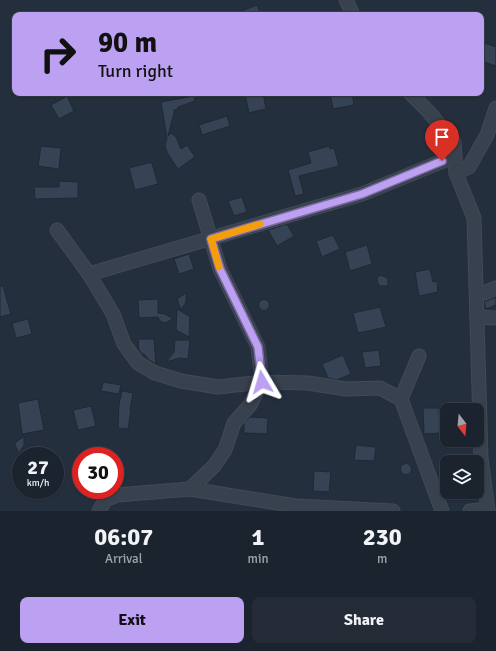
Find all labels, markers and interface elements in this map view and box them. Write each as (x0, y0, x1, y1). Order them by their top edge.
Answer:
text: 90 m (98, 26, 157, 60)
icon: right (32, 28, 84, 80)
text: Turn right (98, 60, 173, 82)
pin (425, 120, 459, 161)
icon: arrive (431, 126, 453, 148)
position arrow (241, 361, 283, 403)
north arrow (440, 403, 484, 447)
map controls (440, 403, 484, 499)
speed limit sign: 30 (72, 447, 124, 499)
text: 27 (27, 455, 49, 480)
button: layers (440, 455, 484, 499)
text: km/h (27, 477, 49, 489)
text: 06:07 (94, 522, 153, 552)
text: 1 (252, 522, 264, 552)
text: 230 (363, 522, 402, 552)
text: Arrival (105, 551, 142, 567)
text: min (248, 551, 269, 567)
text: m (377, 551, 387, 567)
button: Exit (20, 597, 244, 643)
button: Share (252, 597, 476, 643)

